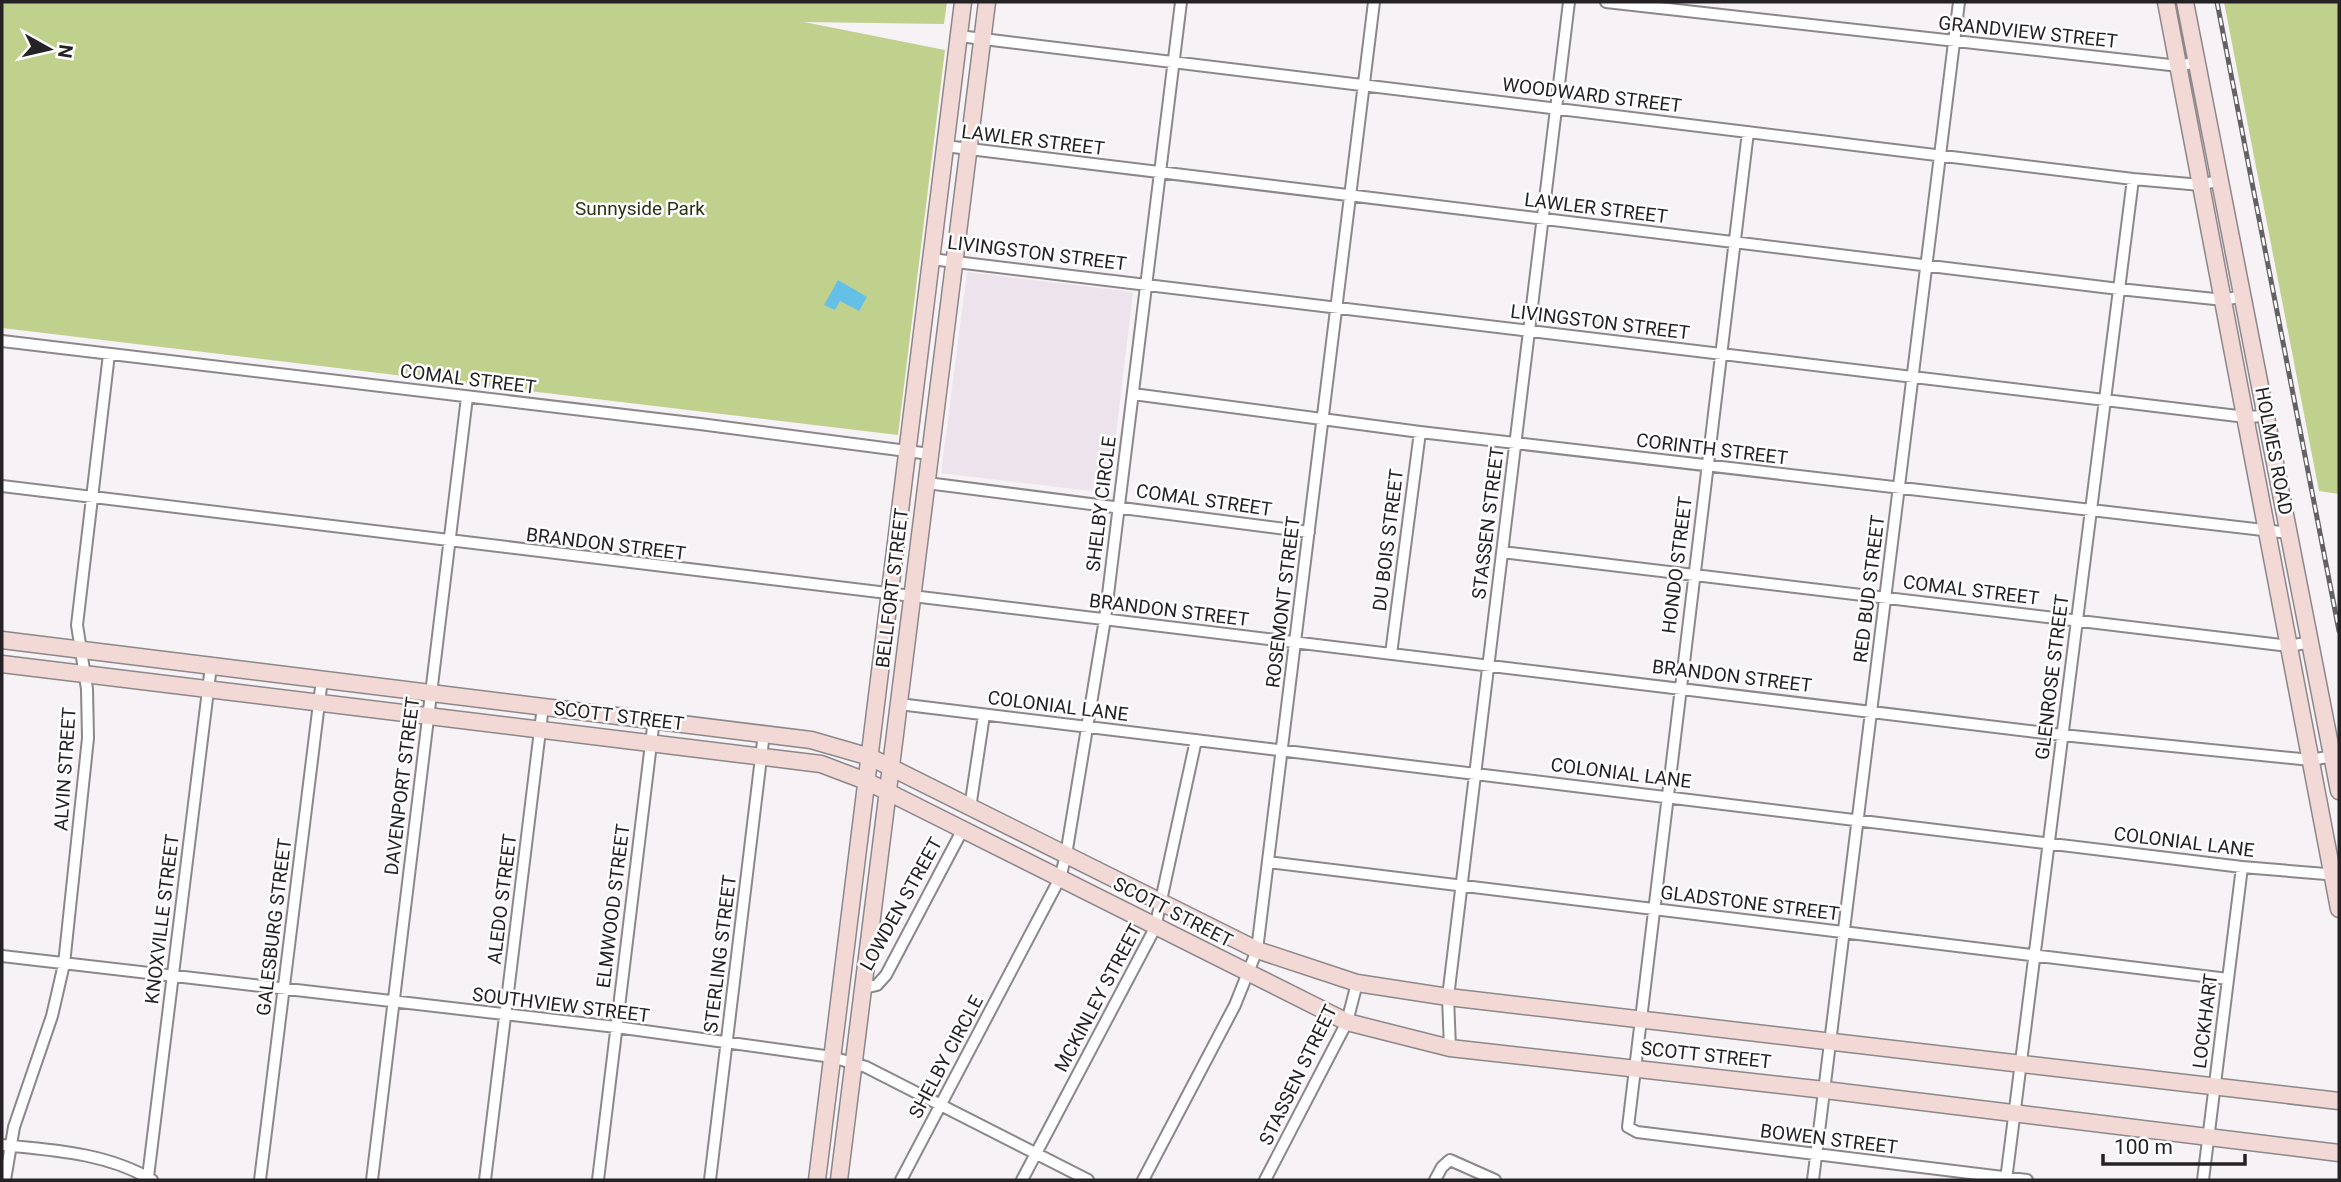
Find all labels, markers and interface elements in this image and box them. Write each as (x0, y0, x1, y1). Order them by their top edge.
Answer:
street label: GRANDVIEW STREET (1937, 11, 2119, 53)
north arrow (14, 14, 84, 84)
text: N (53, 43, 78, 60)
street label: WOODWARD STREET (1501, 73, 1683, 117)
street label: LAWLER STREET (960, 120, 1106, 160)
street label: LAWLER STREET (1523, 188, 1669, 228)
park label: Sunnyside Park (575, 197, 705, 220)
street label: LIVINGSTON STREET (946, 231, 1128, 275)
street label: LIVINGSTON STREET (1509, 300, 1691, 344)
street label: COMAL STREET (399, 359, 537, 399)
street label: HOLMES ROAD (2250, 385, 2298, 517)
street label: CORINTH STREET (1635, 428, 1789, 470)
street label: SHELBY CIRCLE (1081, 435, 1121, 573)
street label: STASSEN STREET (1467, 445, 1509, 601)
street label: DU BOIS STREET (1368, 468, 1408, 612)
street label: COMAL STREET (1135, 479, 1273, 521)
street label: HONDO STREET (1657, 495, 1697, 635)
street label: BELLFORT STREET (871, 507, 913, 669)
street label: RED BUD STREET (1849, 514, 1889, 664)
street label: ROSEMONT STREET (1261, 515, 1305, 689)
street label: BRANDON STREET (525, 523, 687, 565)
street label: COMAL STREET (1902, 570, 2040, 610)
street label: BRANDON STREET (1088, 589, 1250, 631)
street label: GLENROSE STREET (2030, 593, 2074, 761)
street label: BRANDON STREET (1651, 655, 1813, 697)
street label: COLONIAL LANE (986, 686, 1130, 726)
street label: DAVENPORT STREET (380, 696, 424, 876)
street label: SCOTT STREET (553, 697, 685, 735)
street label: ALVIN STREET (49, 706, 81, 832)
street label: COLONIAL LANE (1549, 753, 1693, 793)
street label: COLONIAL LANE (2112, 822, 2256, 862)
street label: ELMWOOD STREET (592, 823, 634, 989)
street label: KNOXVILLE STREET (140, 833, 184, 1005)
street label: ALEDO STREET (483, 833, 521, 965)
street label: LOWDEN STREET (855, 833, 947, 975)
street label: GALESBURG STREET (252, 837, 296, 1017)
street label: SCOTT STREET (1109, 872, 1237, 952)
street label: STERLING STREET (699, 874, 741, 1034)
street label: GLADSTONE STREET (1659, 881, 1841, 925)
street label: MCKINLEY STREET (1049, 920, 1147, 1076)
street label: LOCKHART (2188, 972, 2222, 1070)
street label: SOUTHVIEW STREET (471, 983, 651, 1027)
street label: SHELBY CIRCLE (904, 991, 988, 1122)
street label: STASSEN STREET (1254, 1001, 1342, 1149)
street label: SCOTT STREET (1640, 1037, 1772, 1073)
street label: BOWEN STREET (1759, 1119, 1899, 1159)
scale bar (2103, 1122, 2245, 1166)
text: 100 m (2114, 1135, 2173, 1159)

